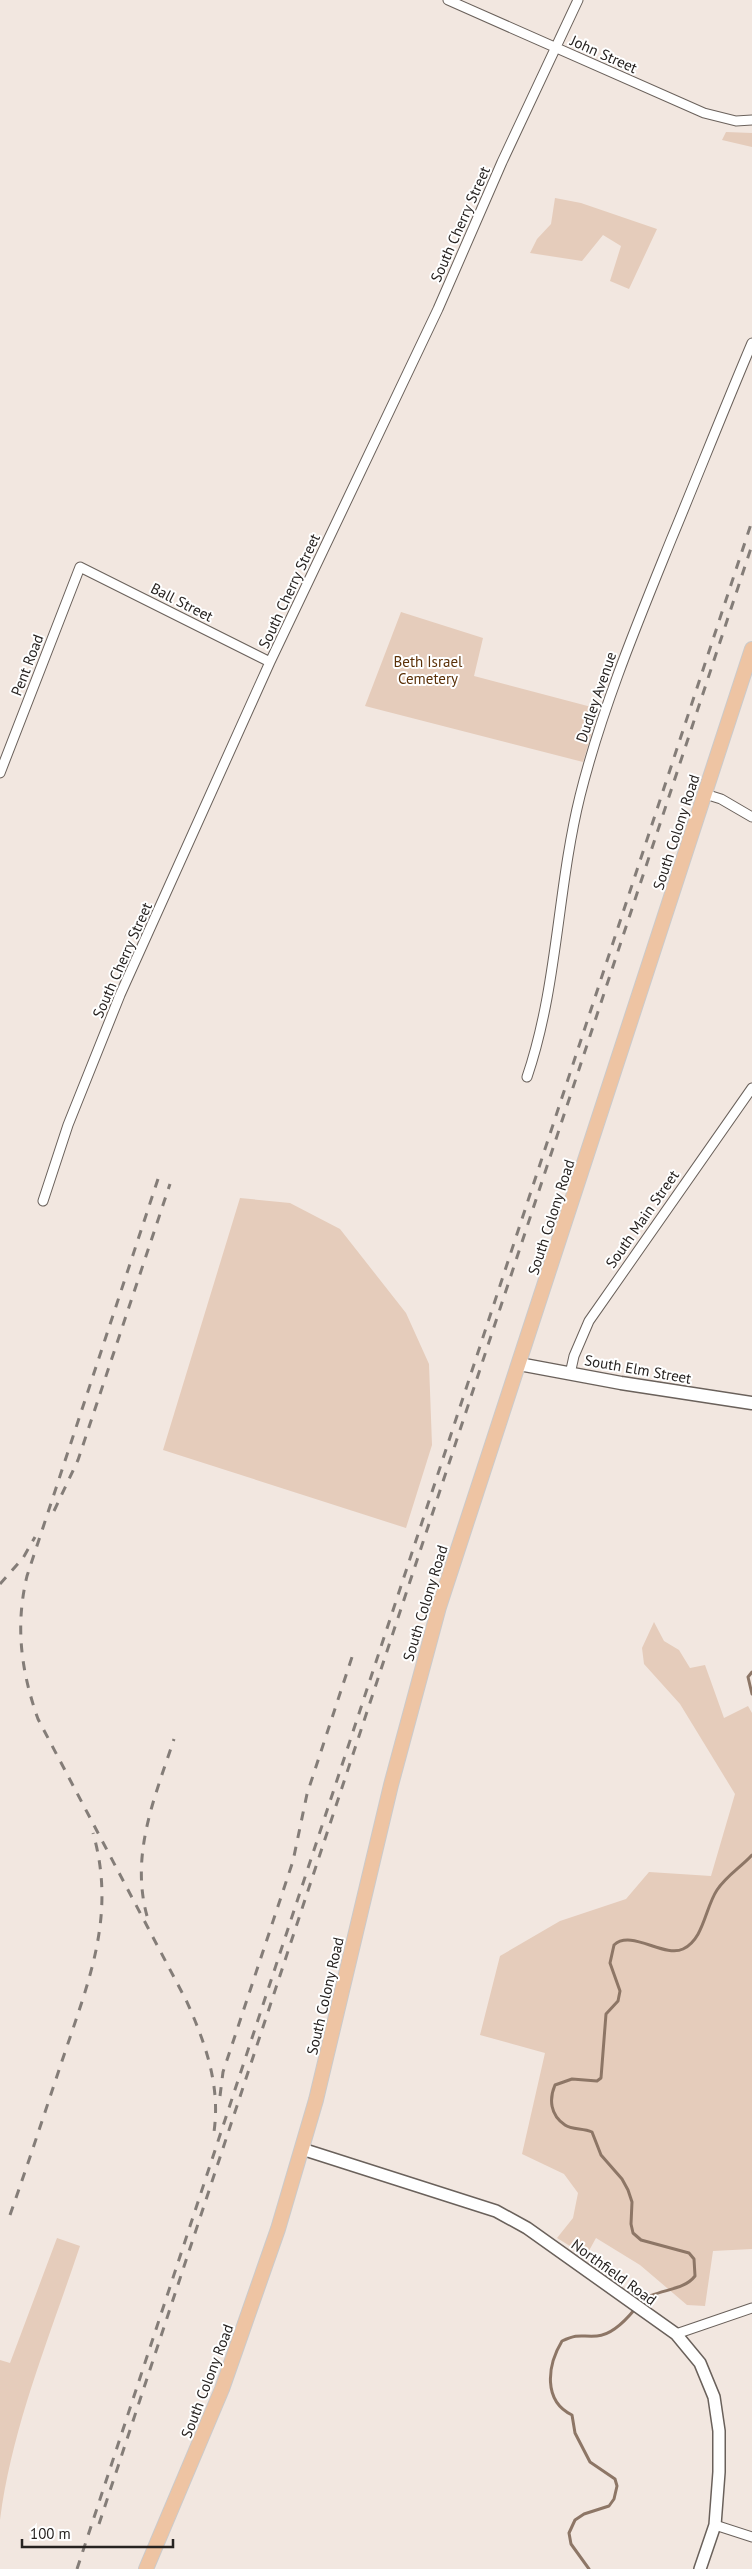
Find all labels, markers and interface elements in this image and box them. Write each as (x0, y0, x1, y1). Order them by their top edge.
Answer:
street label: John Street (567, 30, 640, 77)
street label: South Cherry Street (426, 163, 494, 285)
street label: South Cherry Street (254, 530, 324, 652)
street label: Ball Street (148, 578, 216, 626)
street label: Pent Road (7, 631, 47, 699)
street label: Dudley Avenue (572, 649, 620, 745)
park label: Beth Israel Cemetery (394, 652, 463, 688)
street label: South Colony Road (648, 772, 704, 892)
street label: South Cherry Street (88, 899, 156, 1021)
street label: South Colony Road (523, 1157, 579, 1277)
street label: South Main Street (601, 1166, 683, 1272)
street label: South Elm Street (583, 1350, 693, 1388)
street label: South Colony Road (398, 1543, 452, 1663)
street label: South Colony Road (302, 1935, 348, 2057)
street label: Northfield Road (568, 2235, 660, 2309)
street label: South Colony Road (177, 2321, 237, 2441)
scale bar (22, 2516, 174, 2548)
text: 100 m (30, 2524, 71, 2543)

